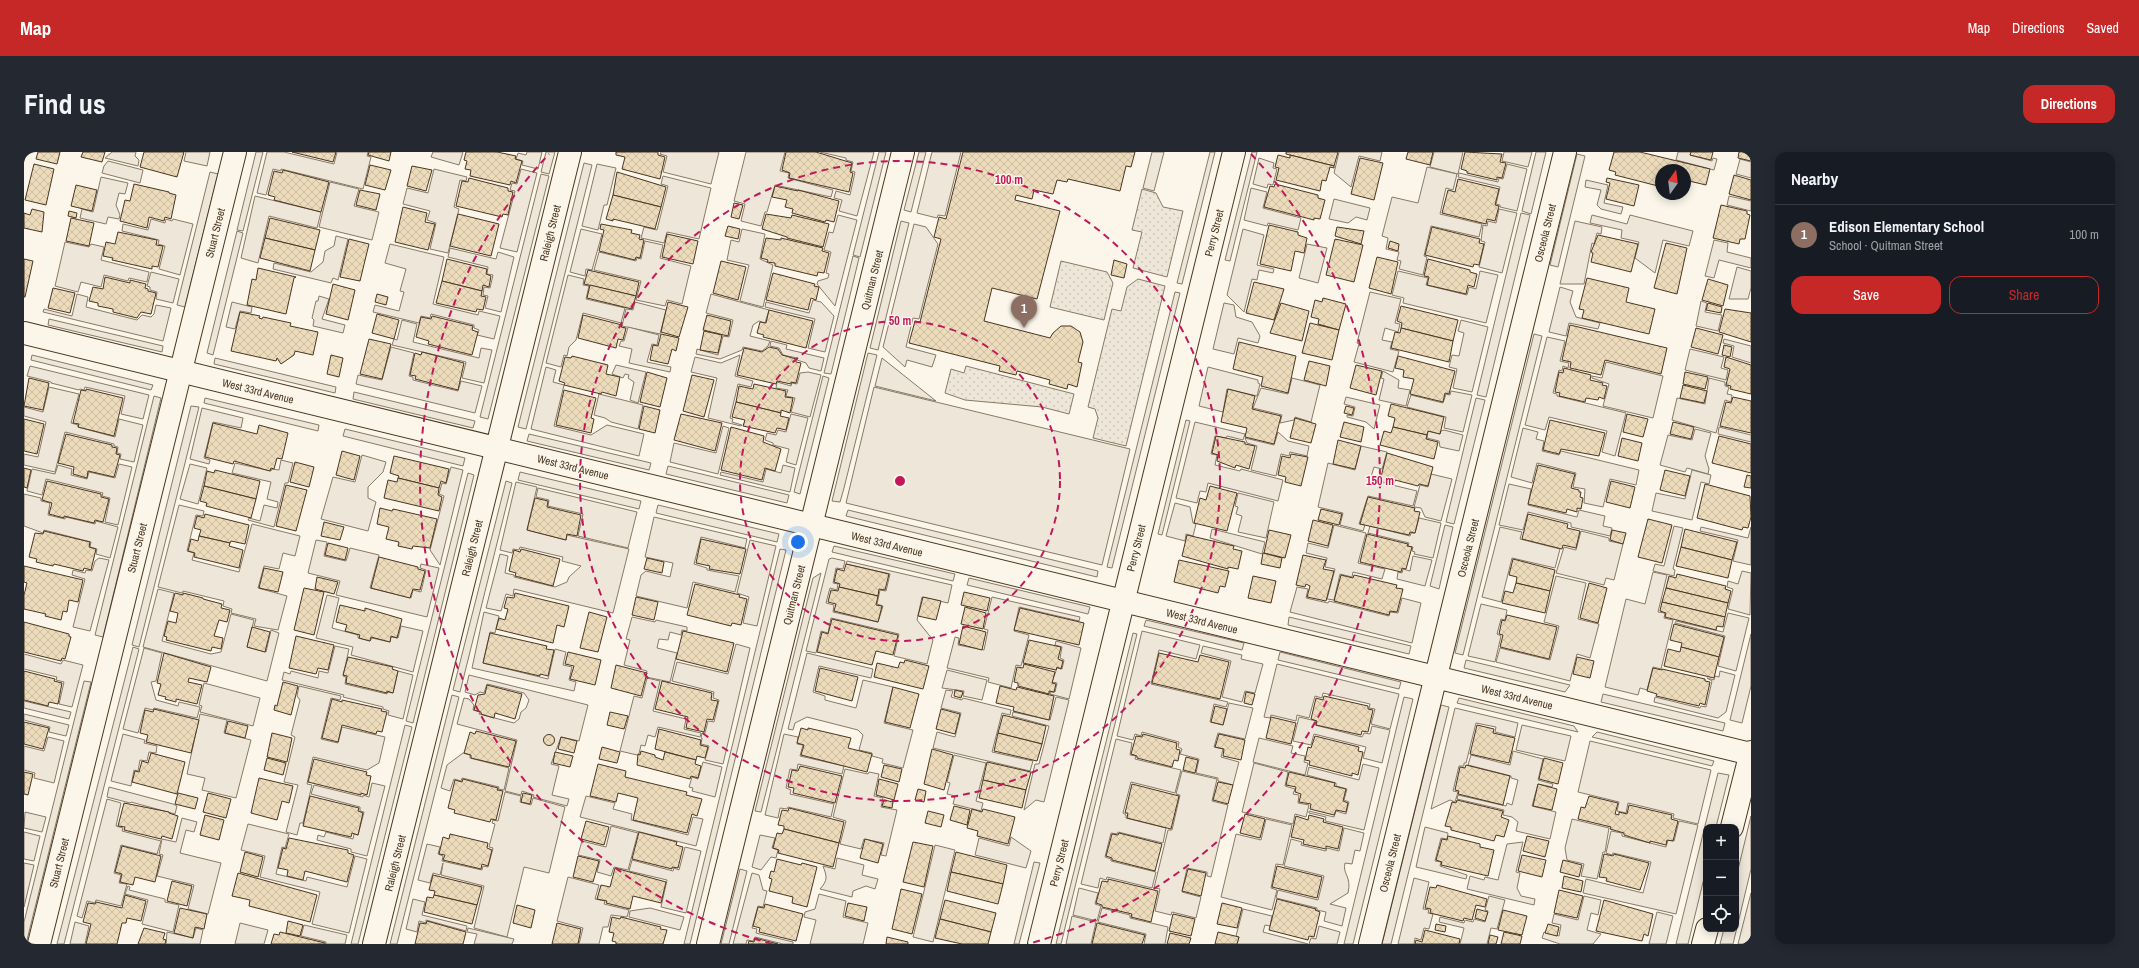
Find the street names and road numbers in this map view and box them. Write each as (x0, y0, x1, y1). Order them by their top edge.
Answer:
street label: Osceola Street (1531, 202, 1559, 264)
street label: Raleigh Street (536, 203, 564, 263)
street label: Stuart Street (202, 206, 228, 259)
street label: Perry Street (1201, 207, 1227, 258)
street label: Quitman Street (858, 248, 886, 311)
street label: West 33rd Avenue (221, 375, 295, 407)
street label: West 33rd Avenue (536, 451, 610, 483)
street label: Osceola Street (1454, 517, 1482, 579)
street label: Raleigh Street (458, 518, 486, 578)
street label: Stuart Street (124, 521, 150, 574)
street label: Perry Street (1123, 522, 1149, 573)
street label: West 33rd Avenue (850, 528, 924, 560)
street label: Quitman Street (780, 563, 808, 626)
street label: West 33rd Avenue (1165, 605, 1239, 637)
street label: West 33rd Avenue (1480, 681, 1554, 713)
street label: Osceola Street (1376, 832, 1404, 894)
street label: Raleigh Street (381, 833, 409, 893)
street label: Stuart Street (46, 836, 72, 889)
street label: Perry Street (1046, 837, 1072, 888)

